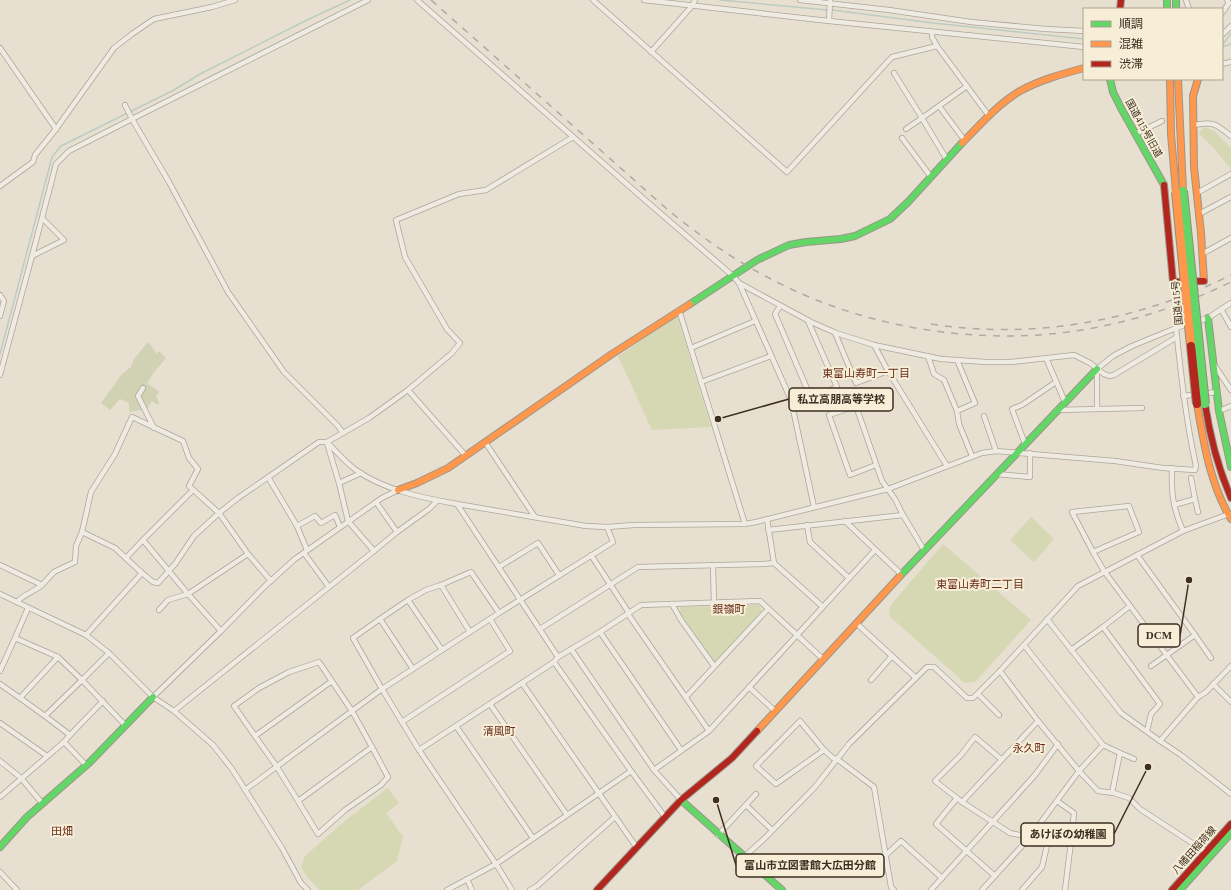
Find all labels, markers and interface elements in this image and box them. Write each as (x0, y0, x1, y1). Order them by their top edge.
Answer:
legend (1083, 8, 1223, 80)
text: 順調 (1119, 17, 1143, 31)
text: 混雑 (1119, 37, 1143, 51)
text: 渋滞 (1119, 57, 1143, 71)
street label: 国道415号旧道 (1123, 97, 1165, 159)
street label: 国道415号 (1170, 280, 1184, 326)
district label: 東富山寿町一丁目 (822, 367, 910, 379)
callout: 私立高朋高等学校 (789, 388, 893, 411)
text: 私立高朋高等学校 (797, 393, 885, 405)
district label: 東富山寿町二丁目 (936, 578, 1024, 590)
district label: 銀嶺町 (713, 603, 746, 615)
callout: DCM (1138, 624, 1180, 647)
text: DCM (1146, 629, 1173, 641)
district label: 清風町 (483, 725, 516, 737)
district label: 永久町 (1013, 742, 1046, 754)
callout: あけぼの幼稚園 (1021, 823, 1114, 846)
street label: 八幡田稲荷線 (1170, 824, 1218, 876)
district label: 田畑 (51, 825, 73, 837)
text: あけぼの幼稚園 (1030, 828, 1107, 840)
callout: 富山市立図書館大広田分館 (736, 854, 884, 877)
text: 富山市立図書館大広田分館 (744, 859, 876, 871)

